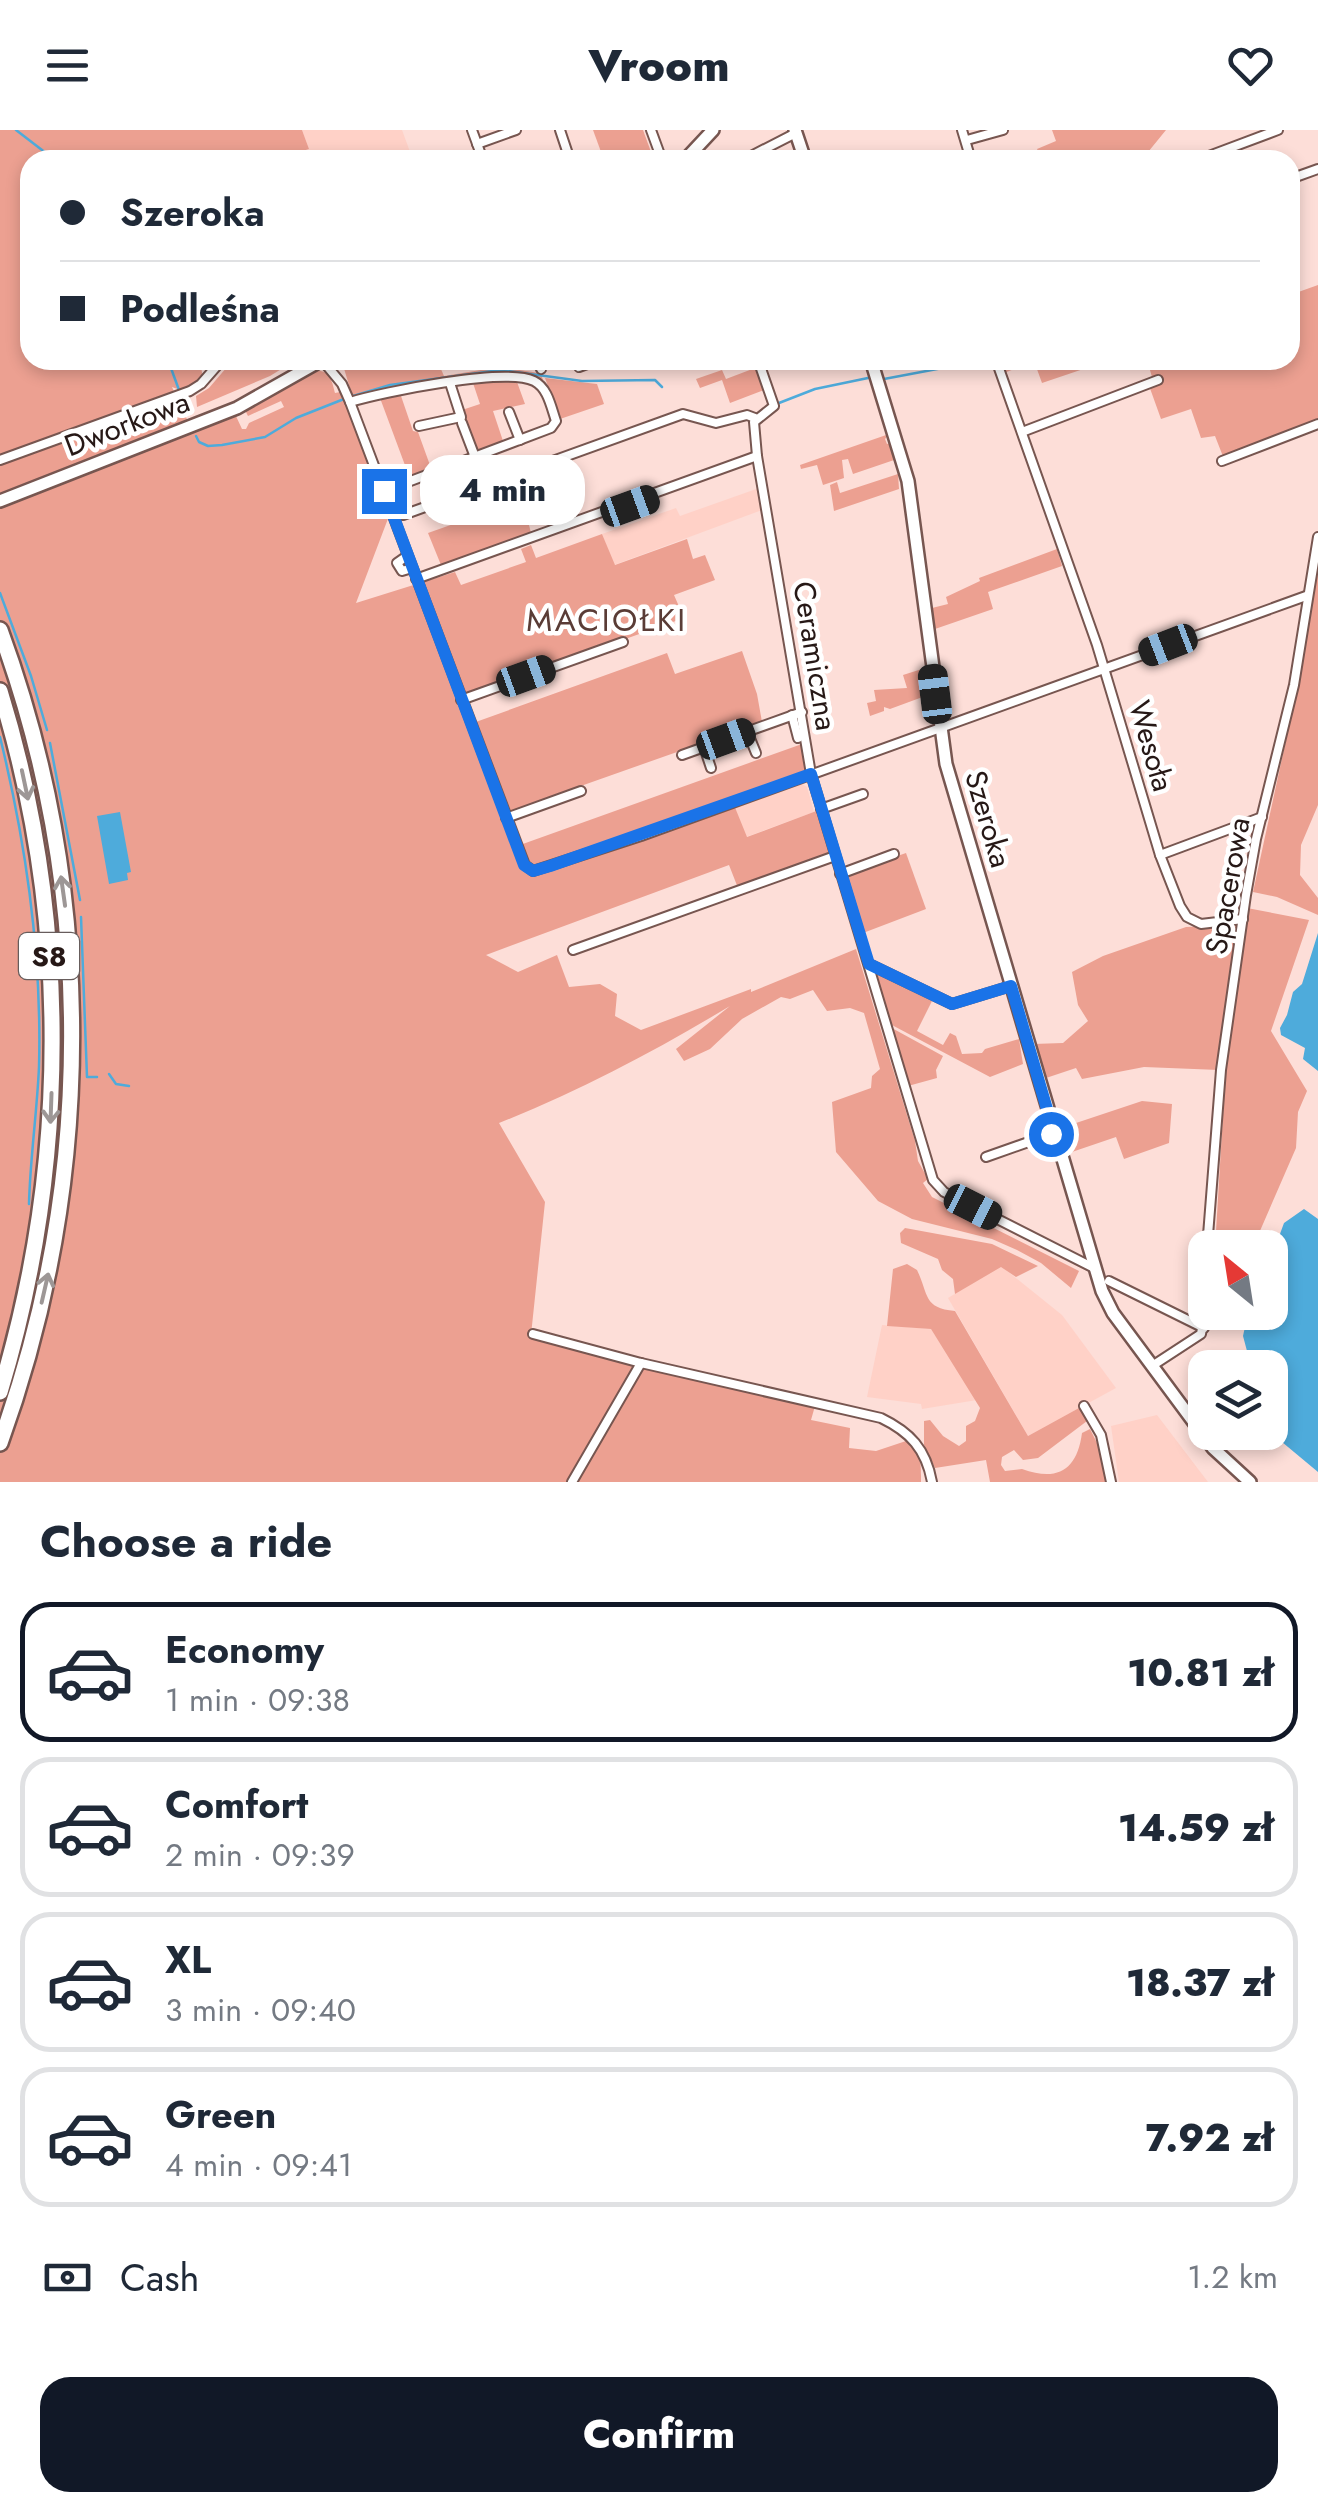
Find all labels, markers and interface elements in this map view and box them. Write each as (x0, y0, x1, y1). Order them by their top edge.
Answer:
text: Vroom (588, 33, 730, 98)
icon: menu (40, 38, 95, 93)
icon: heart (1223, 38, 1278, 93)
text: Szeroka (120, 185, 265, 240)
text: Podleśna (120, 281, 280, 336)
street label: Dworkowa (58, 380, 196, 467)
callout: 4 min (419, 456, 584, 526)
text: 4 min (459, 467, 546, 513)
route end (362, 469, 407, 514)
car (597, 482, 663, 530)
street label: Ceramiczna (783, 578, 848, 733)
district label: MACIOŁKI (526, 597, 688, 643)
car (1135, 620, 1201, 670)
car (493, 652, 559, 700)
car (916, 662, 954, 726)
street label: Wesoła (1118, 695, 1185, 796)
car (693, 715, 759, 763)
street label: Szeroka (954, 765, 1023, 872)
one-way arrow (16, 768, 35, 800)
street label: Spacerowa (1194, 814, 1261, 958)
one-way arrow (54, 875, 72, 908)
road number: S8 (19, 933, 79, 979)
one-way arrow (41, 1091, 60, 1123)
route start (1029, 1112, 1074, 1157)
car (939, 1180, 1007, 1234)
north arrow (1188, 1230, 1288, 1330)
map controls (1188, 1230, 1288, 1450)
one-way arrow (37, 1273, 55, 1305)
button: layers (1188, 1350, 1288, 1450)
text: Choose a ride (40, 1509, 332, 1574)
text: Economy (165, 1622, 324, 1677)
icon: car (45, 1627, 135, 1717)
text: 10.81 zł (1127, 1645, 1273, 1700)
text: 1 min · 09:38 (165, 1677, 350, 1723)
text: Comfort (165, 1777, 308, 1832)
icon: car (45, 1782, 135, 1872)
text: 14.59 zł (1118, 1800, 1273, 1855)
text: 2 min · 09:39 (165, 1832, 355, 1878)
text: XL (165, 1932, 211, 1987)
icon: car (45, 1937, 135, 2027)
text: 18.37 zł (1126, 1955, 1273, 2010)
text: 3 min · 09:40 (165, 1987, 356, 2033)
text: Green (165, 2087, 276, 2142)
icon: car (45, 2092, 135, 2182)
text: 7.92 zł (1145, 2110, 1273, 2165)
text: 4 min · 09:41 (165, 2142, 352, 2188)
icon: cash (40, 2250, 95, 2305)
text: Cash (120, 2250, 200, 2305)
text: 1.2 km (1187, 2254, 1278, 2300)
button: Confirm (40, 2377, 1278, 2492)

